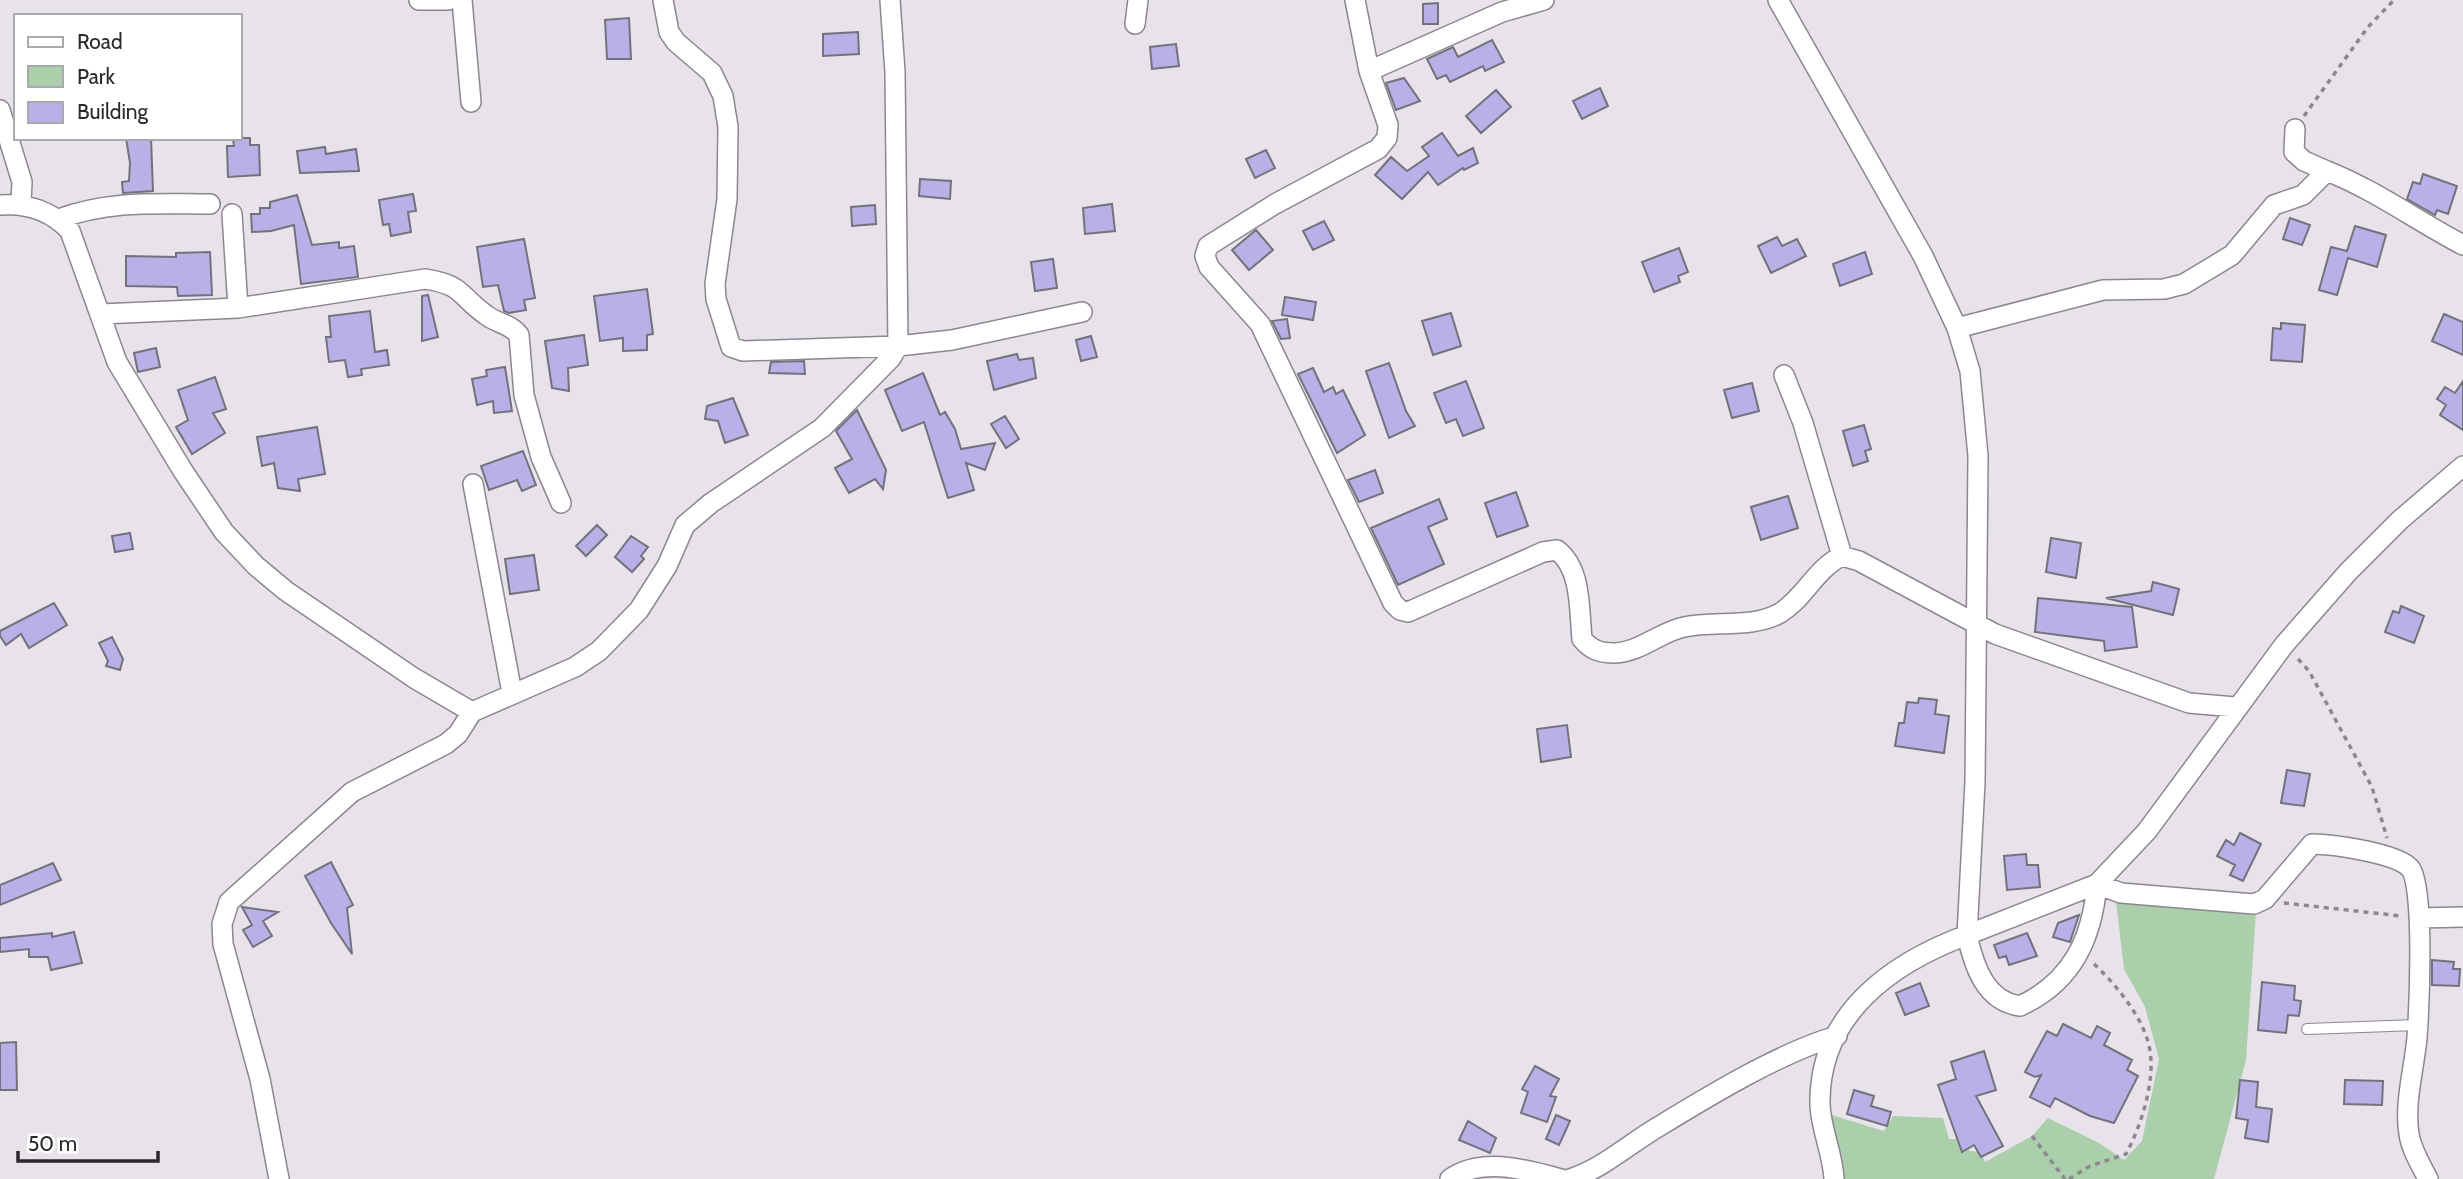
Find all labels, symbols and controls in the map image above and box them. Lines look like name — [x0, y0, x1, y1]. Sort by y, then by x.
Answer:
legend — [14, 14, 242, 140]
text: Road — [77, 29, 123, 54]
text: Park — [77, 64, 115, 89]
text: Building — [77, 99, 149, 124]
scale bar — [18, 1120, 158, 1164]
text: 50 m — [28, 1131, 77, 1156]

